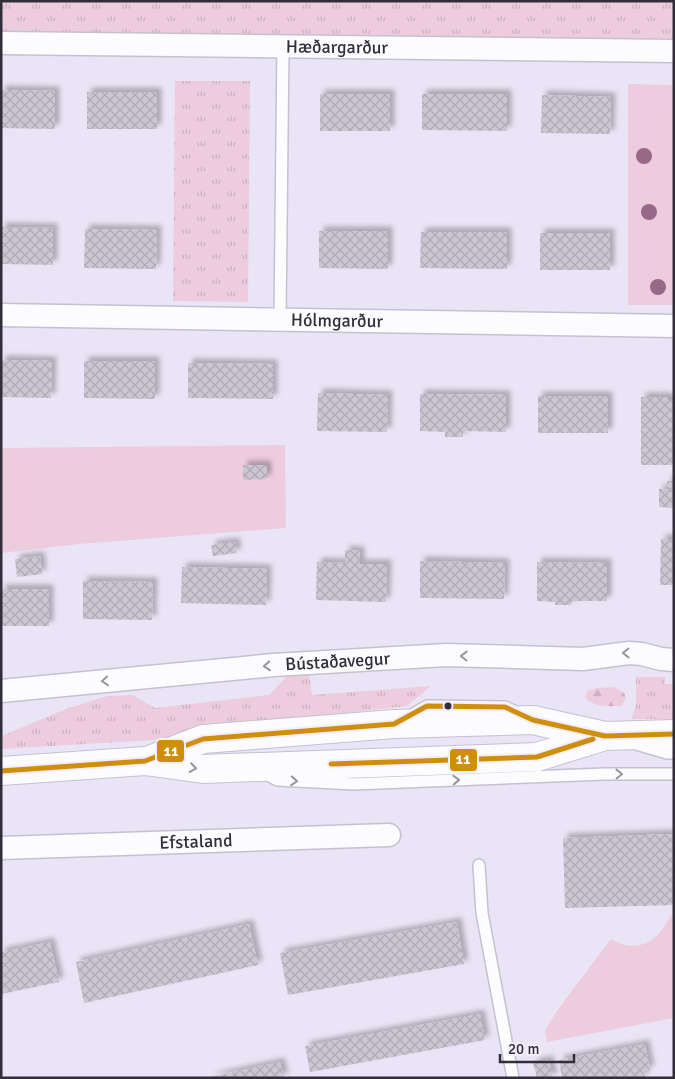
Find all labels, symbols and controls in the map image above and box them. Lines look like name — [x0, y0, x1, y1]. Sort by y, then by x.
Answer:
street label: Hæðargarður — [286, 35, 389, 59]
street label: Hólmgarður — [291, 309, 384, 332]
street label: Bústaðavegur — [285, 647, 391, 675]
one-way arrow — [622, 648, 630, 658]
one-way arrow — [460, 651, 468, 661]
one-way arrow — [262, 660, 270, 671]
one-way arrow — [101, 675, 109, 686]
unlabelled marker — [443, 701, 453, 711]
line badge: 11 — [156, 739, 185, 763]
text: 11 — [163, 743, 179, 760]
line badge: 11 — [449, 748, 478, 772]
text: 11 — [455, 751, 471, 768]
one-way arrow — [190, 762, 198, 773]
one-way arrow — [615, 769, 623, 779]
one-way arrow — [290, 775, 298, 786]
one-way arrow — [453, 775, 461, 786]
street label: Efstaland — [159, 829, 233, 854]
scale bar — [500, 1032, 574, 1064]
text: 20 m — [508, 1040, 539, 1058]

